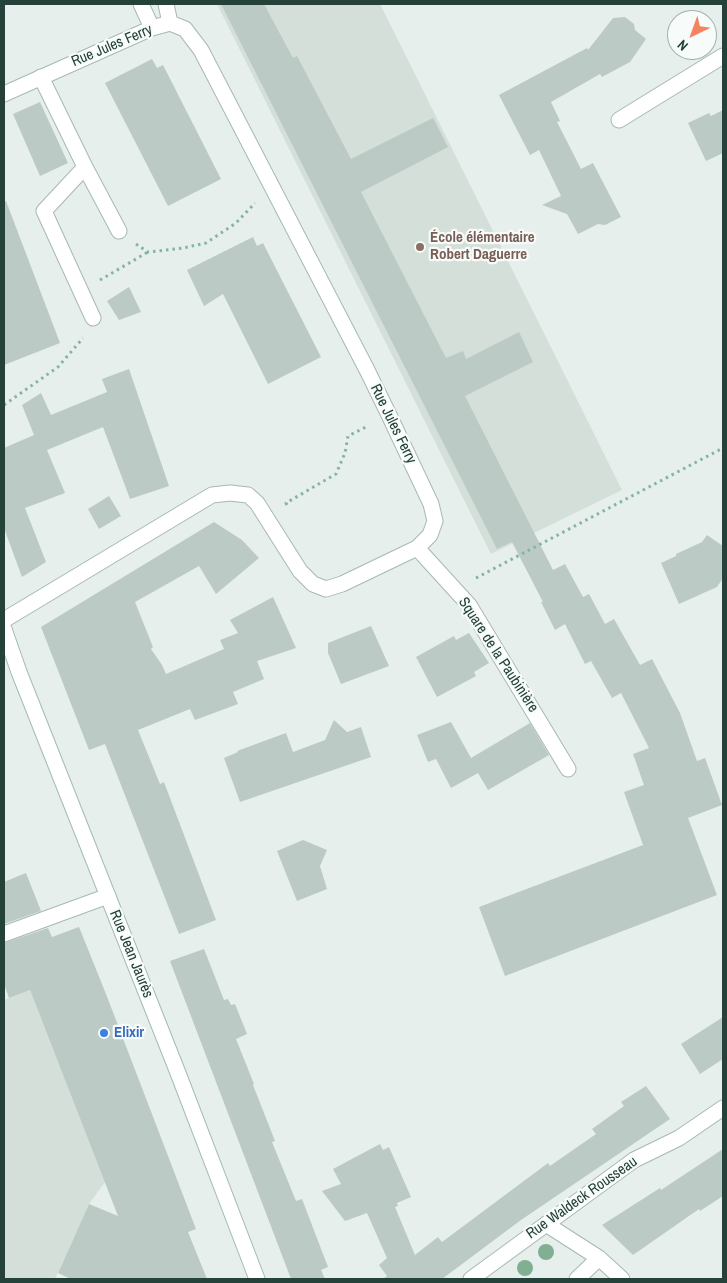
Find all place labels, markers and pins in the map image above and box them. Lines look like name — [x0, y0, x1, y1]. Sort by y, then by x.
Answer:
place label: École élémentaire Robert Daguerre — [430, 229, 535, 264]
marker: École élémentaire Robert Daguerre — [414, 241, 426, 253]
place label: Elixir — [114, 1024, 144, 1042]
marker: Elixir — [98, 1027, 110, 1039]

